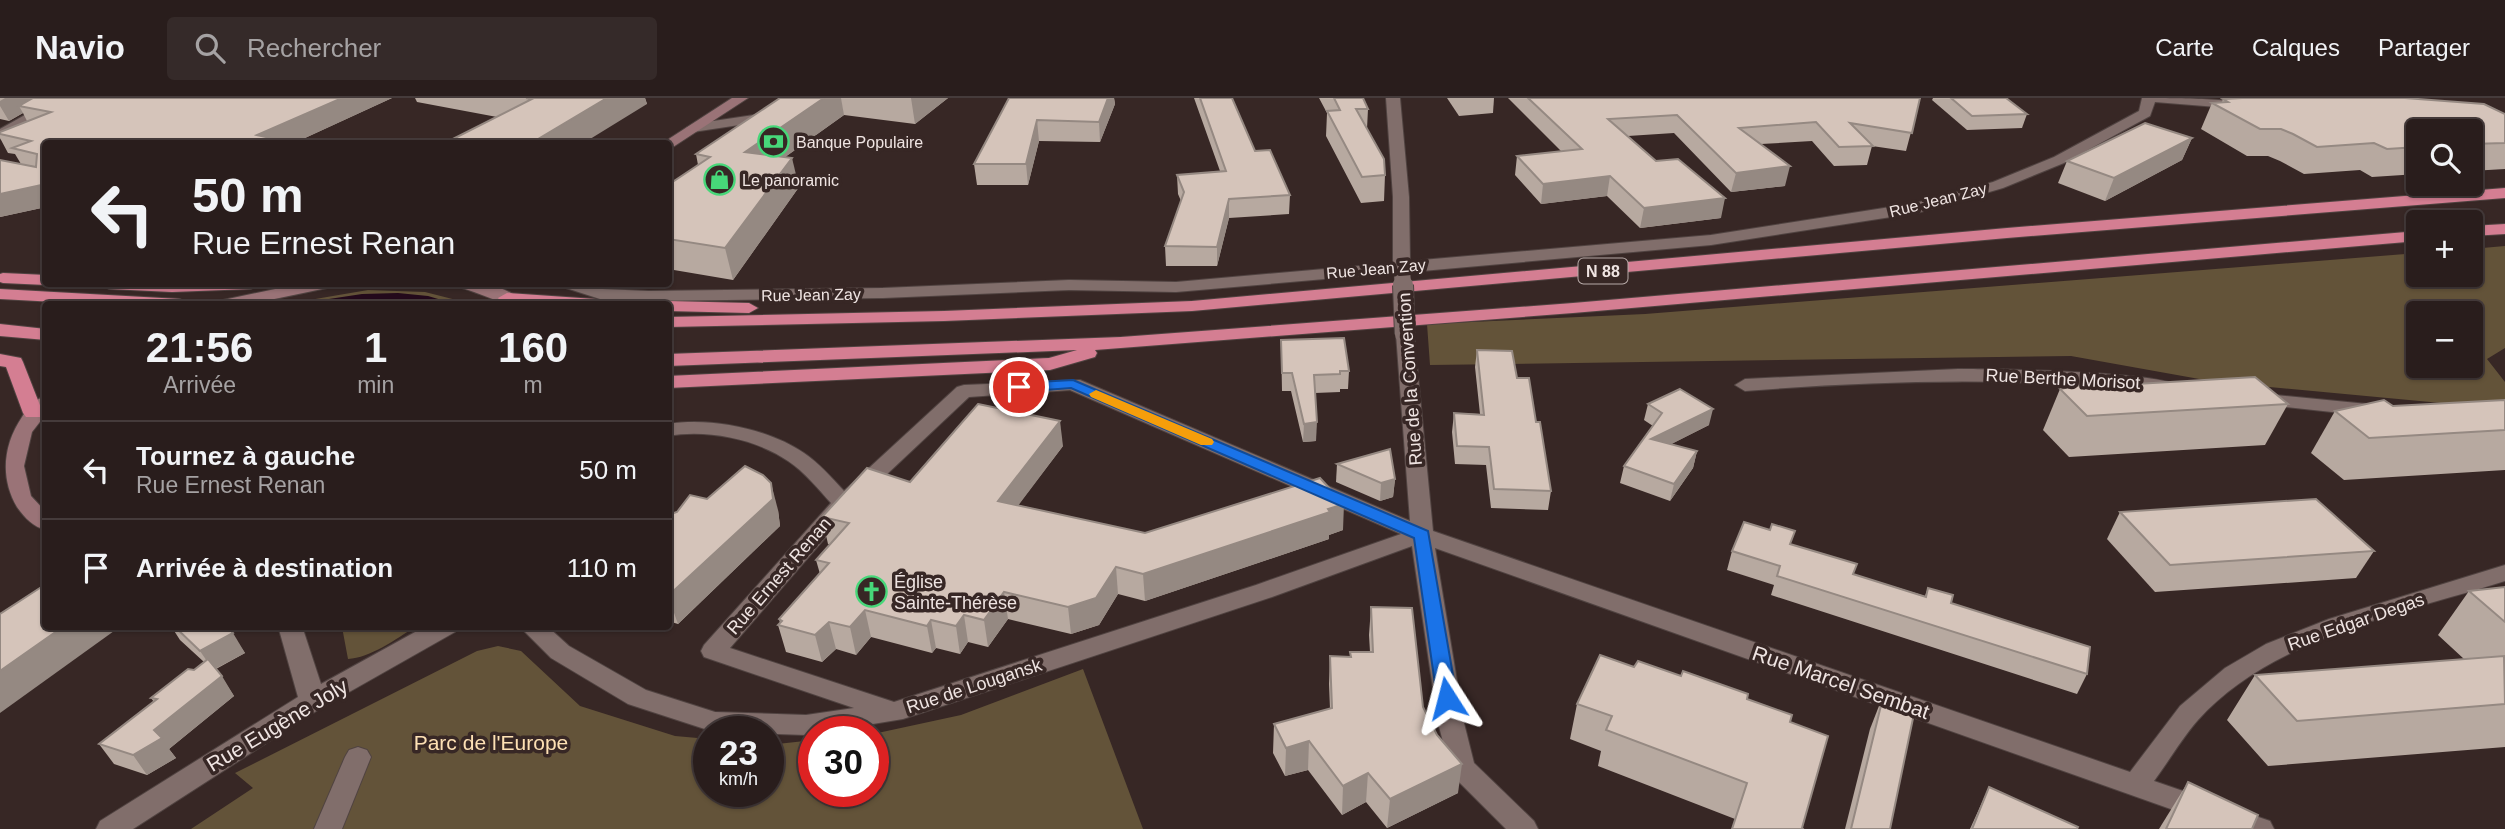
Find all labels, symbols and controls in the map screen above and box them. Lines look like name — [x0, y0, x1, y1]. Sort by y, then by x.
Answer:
search box — [167, 17, 657, 80]
text: Navio — [35, 29, 125, 66]
icon: search — [191, 29, 229, 67]
text: Rechercher — [247, 33, 381, 63]
text: Carte — [2155, 34, 2214, 61]
text: Calques — [2252, 34, 2340, 61]
text: Partager — [2378, 34, 2470, 61]
map controls — [2406, 119, 2483, 378]
button: search — [2406, 119, 2483, 196]
bank icon: Banque Populaire — [756, 125, 790, 159]
place label: Banque Populaire — [796, 134, 923, 151]
shop icon: Le panoramic — [702, 163, 736, 197]
icon: left — [77, 168, 168, 259]
text: 50 m — [192, 168, 304, 222]
place label: Le panoramic — [742, 172, 839, 189]
street label: Rue Jean Zay — [1888, 180, 1988, 220]
button: + — [2406, 210, 2483, 287]
text: Rue Ernest Renan — [192, 225, 455, 261]
street label: Rue Jean Zay — [1326, 256, 1426, 282]
road number: N 88 — [1578, 258, 1628, 284]
street label: Rue Jean Zay — [761, 286, 861, 304]
street label: Rue de la Convention — [1394, 292, 1426, 466]
button: − — [2406, 301, 2483, 378]
text: 21:56 — [146, 324, 253, 371]
text: 1 — [364, 324, 387, 371]
text: 160 — [498, 324, 568, 371]
pin — [989, 357, 1049, 417]
street label: Rue Berthe Morisot — [1985, 365, 2141, 393]
icon: arrive — [1000, 368, 1038, 406]
text: Arrivée — [163, 372, 236, 398]
text: min — [357, 372, 394, 398]
text: m — [524, 372, 543, 398]
text: Tournez à gauche — [136, 441, 355, 471]
icon: left — [77, 451, 115, 489]
text: 50 m — [579, 455, 637, 485]
text: Rue Ernest Renan — [136, 472, 325, 498]
street label: Rue Ernest Renan — [723, 514, 835, 638]
icon: arrive — [77, 549, 115, 587]
text: Arrivée à destination — [136, 553, 393, 583]
text: 110 m — [567, 553, 637, 583]
place label: Église Sainte-Thérèse — [894, 572, 1017, 613]
church icon: Église Sainte-Thérèse — [854, 575, 888, 609]
street label: Rue Edgar Degas — [2285, 589, 2427, 655]
street label: Rue Marcel Sembat — [1750, 641, 1933, 723]
street label: Rue de Lougansk — [904, 654, 1045, 717]
position arrow — [1410, 661, 1484, 735]
street label: Rue Eugène Joly — [203, 674, 352, 776]
speed limit sign: 30 — [798, 716, 889, 807]
park label: Parc de l'Europe — [414, 731, 568, 754]
text: 23 — [719, 733, 758, 772]
text: km/h — [719, 769, 758, 789]

